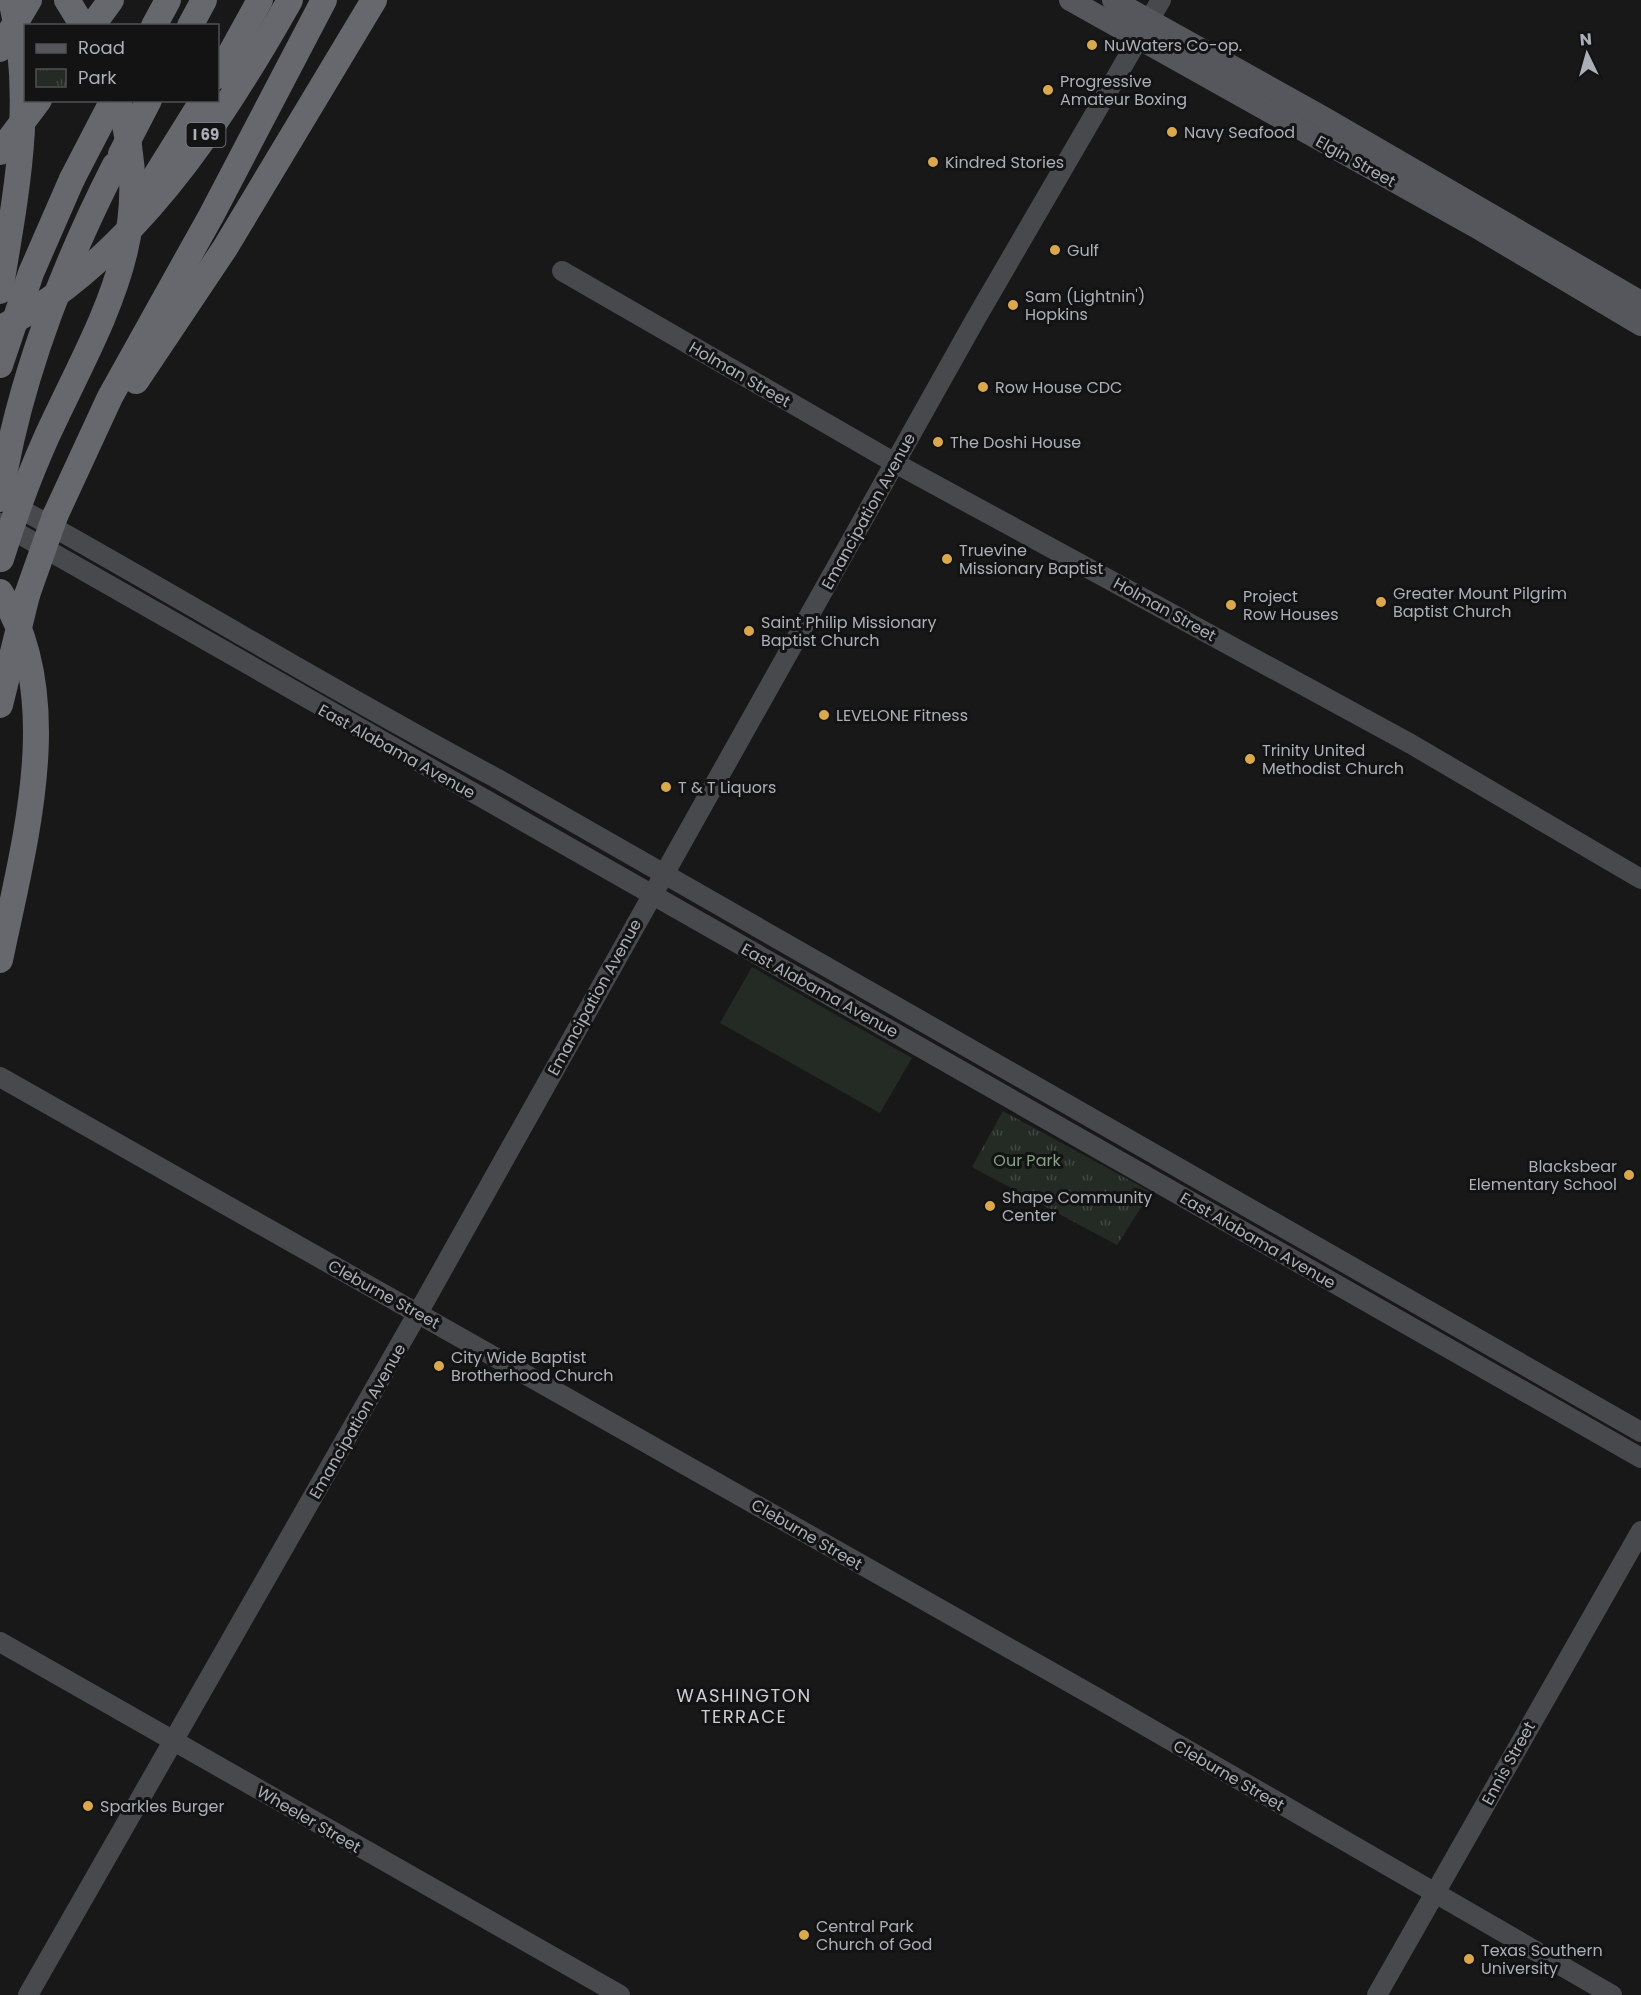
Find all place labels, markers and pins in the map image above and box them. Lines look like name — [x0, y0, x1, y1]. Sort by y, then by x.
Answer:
place label: NuWaters Co-op. — [1104, 34, 1242, 57]
marker: NuWaters Co-op. — [1085, 38, 1099, 52]
place label: Progressive Amateur Boxing — [1060, 70, 1187, 111]
marker: Progressive Amateur Boxing — [1041, 83, 1055, 97]
place label: Navy Seafood — [1184, 121, 1295, 144]
marker: Navy Seafood — [1165, 125, 1179, 139]
place label: Kindred Stories — [945, 151, 1064, 174]
marker: Kindred Stories — [926, 155, 940, 169]
place label: Gulf — [1067, 239, 1099, 262]
marker: Gulf — [1048, 243, 1062, 257]
place label: Sam (Lightnin') Hopkins — [1025, 285, 1145, 326]
marker: Sam (Lightnin') Hopkins — [1006, 298, 1020, 312]
place label: Row House CDC — [995, 376, 1122, 399]
marker: Row House CDC — [976, 380, 990, 394]
place label: The Doshi House — [950, 431, 1081, 454]
marker: The Doshi House — [931, 435, 945, 449]
place label: Truevine Missionary Baptist — [959, 539, 1103, 580]
marker: Truevine Missionary Baptist — [940, 552, 954, 566]
place label: Greater Mount Pilgrim Baptist Church — [1393, 582, 1567, 623]
place label: Project Row Houses — [1243, 585, 1339, 626]
marker: Greater Mount Pilgrim Baptist Church — [1374, 595, 1388, 609]
marker: Project Row Houses — [1224, 598, 1238, 612]
place label: Saint Philip Missionary Baptist Church — [761, 611, 937, 652]
marker: Saint Philip Missionary Baptist Church — [742, 624, 756, 638]
place label: LEVELONE Fitness — [836, 704, 968, 727]
marker: LEVELONE Fitness — [817, 708, 831, 722]
place label: Trinity United Methodist Church — [1262, 739, 1404, 780]
marker: Trinity United Methodist Church — [1243, 752, 1257, 766]
place label: T & T Liquors — [678, 776, 776, 799]
marker: T & T Liquors — [659, 780, 673, 794]
place label: Blacksbear Elementary School — [1469, 1155, 1617, 1196]
marker: Blacksbear Elementary School — [1622, 1168, 1636, 1182]
place label: Shape Community Center — [1002, 1186, 1152, 1227]
marker: Shape Community Center — [983, 1199, 997, 1213]
place label: City Wide Baptist Brotherhood Church — [451, 1346, 614, 1387]
marker: City Wide Baptist Brotherhood Church — [432, 1359, 446, 1373]
place label: Sparkles Burger — [100, 1795, 224, 1818]
marker: Sparkles Burger — [81, 1799, 95, 1813]
place label: Central Park Church of God — [816, 1915, 932, 1956]
marker: Central Park Church of God — [797, 1928, 811, 1942]
place label: Texas Southern University — [1481, 1939, 1603, 1980]
marker: Texas Southern University — [1462, 1952, 1476, 1966]

